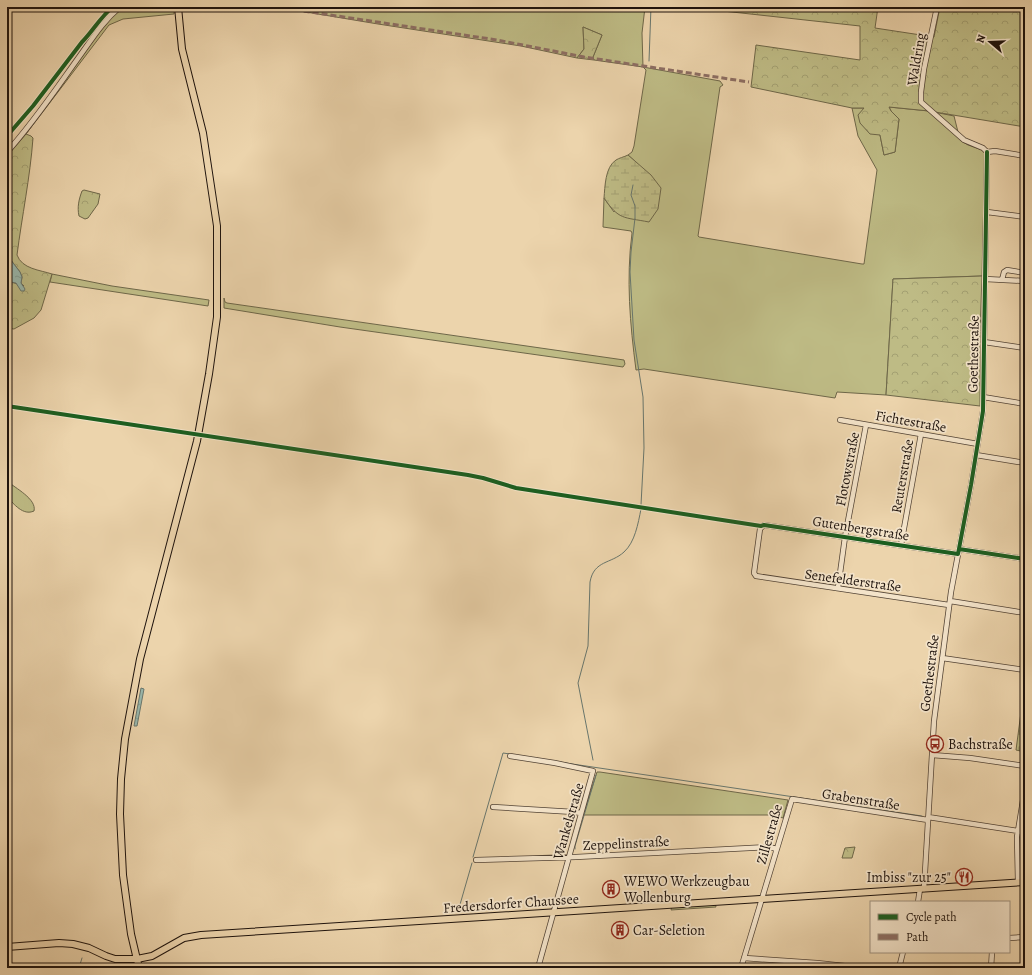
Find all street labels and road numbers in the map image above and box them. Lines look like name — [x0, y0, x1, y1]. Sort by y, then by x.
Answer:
street label: Waldring — [902, 31, 930, 88]
street label: Goethestraße — [963, 315, 984, 393]
street label: Fichtestraße — [874, 406, 948, 437]
street label: Flotowstraße — [831, 430, 864, 508]
street label: Reuterstraße — [887, 438, 918, 515]
street label: Gutenbergstraße — [811, 511, 911, 546]
street label: Senefelderstraße — [804, 564, 902, 597]
street label: Goethestraße — [915, 634, 944, 713]
street label: Wankelstraße — [548, 781, 589, 863]
street label: Grabenstraße — [821, 784, 901, 815]
street label: Zillestraße — [752, 802, 787, 866]
street label: Zeppelinstraße — [582, 832, 670, 855]
street label: Fredersdorfer Chaussee — [443, 889, 580, 918]

